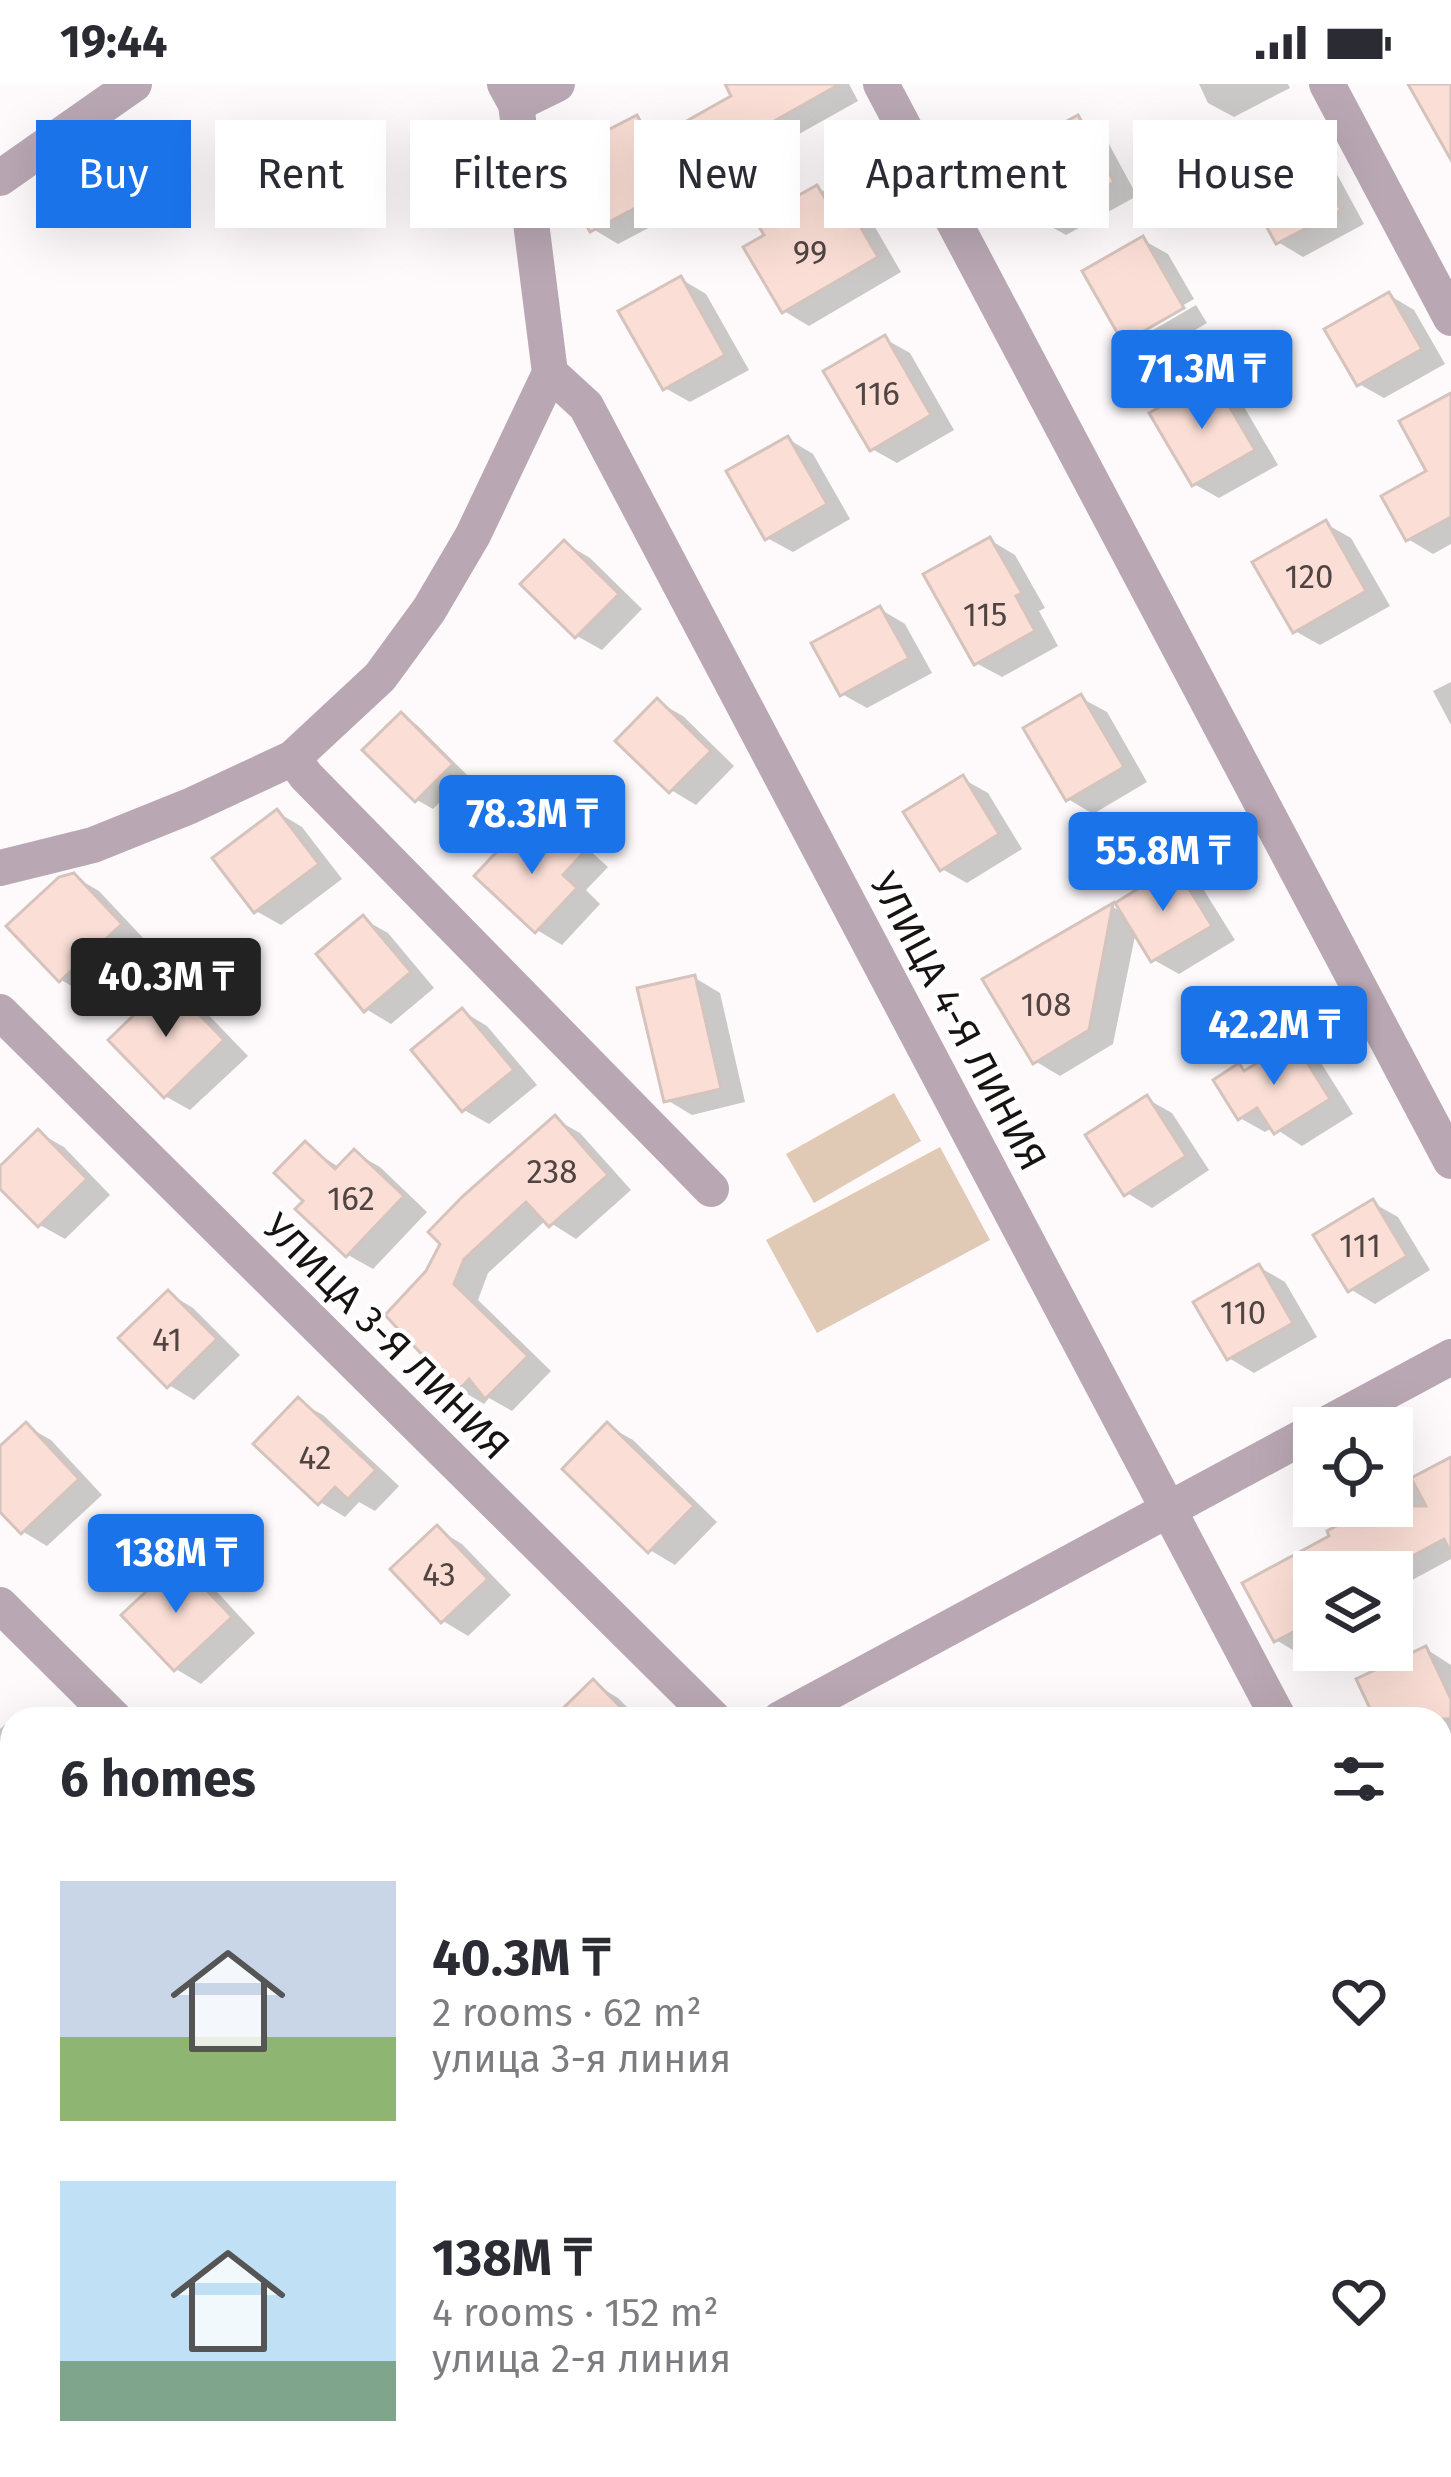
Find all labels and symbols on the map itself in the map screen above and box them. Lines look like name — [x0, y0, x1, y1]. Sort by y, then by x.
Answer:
house number: 99 — [793, 233, 827, 273]
pin: 71.3M ₸ — [1091, 330, 1313, 432]
house number: 116 — [854, 374, 900, 414]
house number: 120 — [1284, 557, 1334, 597]
house number: 115 — [963, 595, 1007, 635]
pin: 78.3M ₸ — [421, 775, 643, 877]
pin: 55.8M ₸ — [1052, 812, 1274, 914]
street label: УЛИЦА 4-Я ЛИНИЯ — [860, 865, 1056, 1178]
pin: 40.3M ₸ — [55, 938, 277, 1040]
house number: 108 — [1021, 985, 1071, 1025]
pin: 42.2M ₸ — [1163, 986, 1385, 1088]
house number: 238 — [527, 1152, 577, 1192]
house number: 162 — [327, 1179, 375, 1219]
street label: УЛИЦА 3-Я ЛИНИЯ — [254, 1204, 519, 1469]
house number: 111 — [1339, 1226, 1381, 1266]
house number: 110 — [1220, 1293, 1266, 1333]
house number: 41 — [152, 1320, 182, 1360]
house number: 42 — [298, 1438, 332, 1478]
pin: 138M ₸ — [78, 1514, 274, 1616]
house number: 43 — [422, 1555, 456, 1595]

